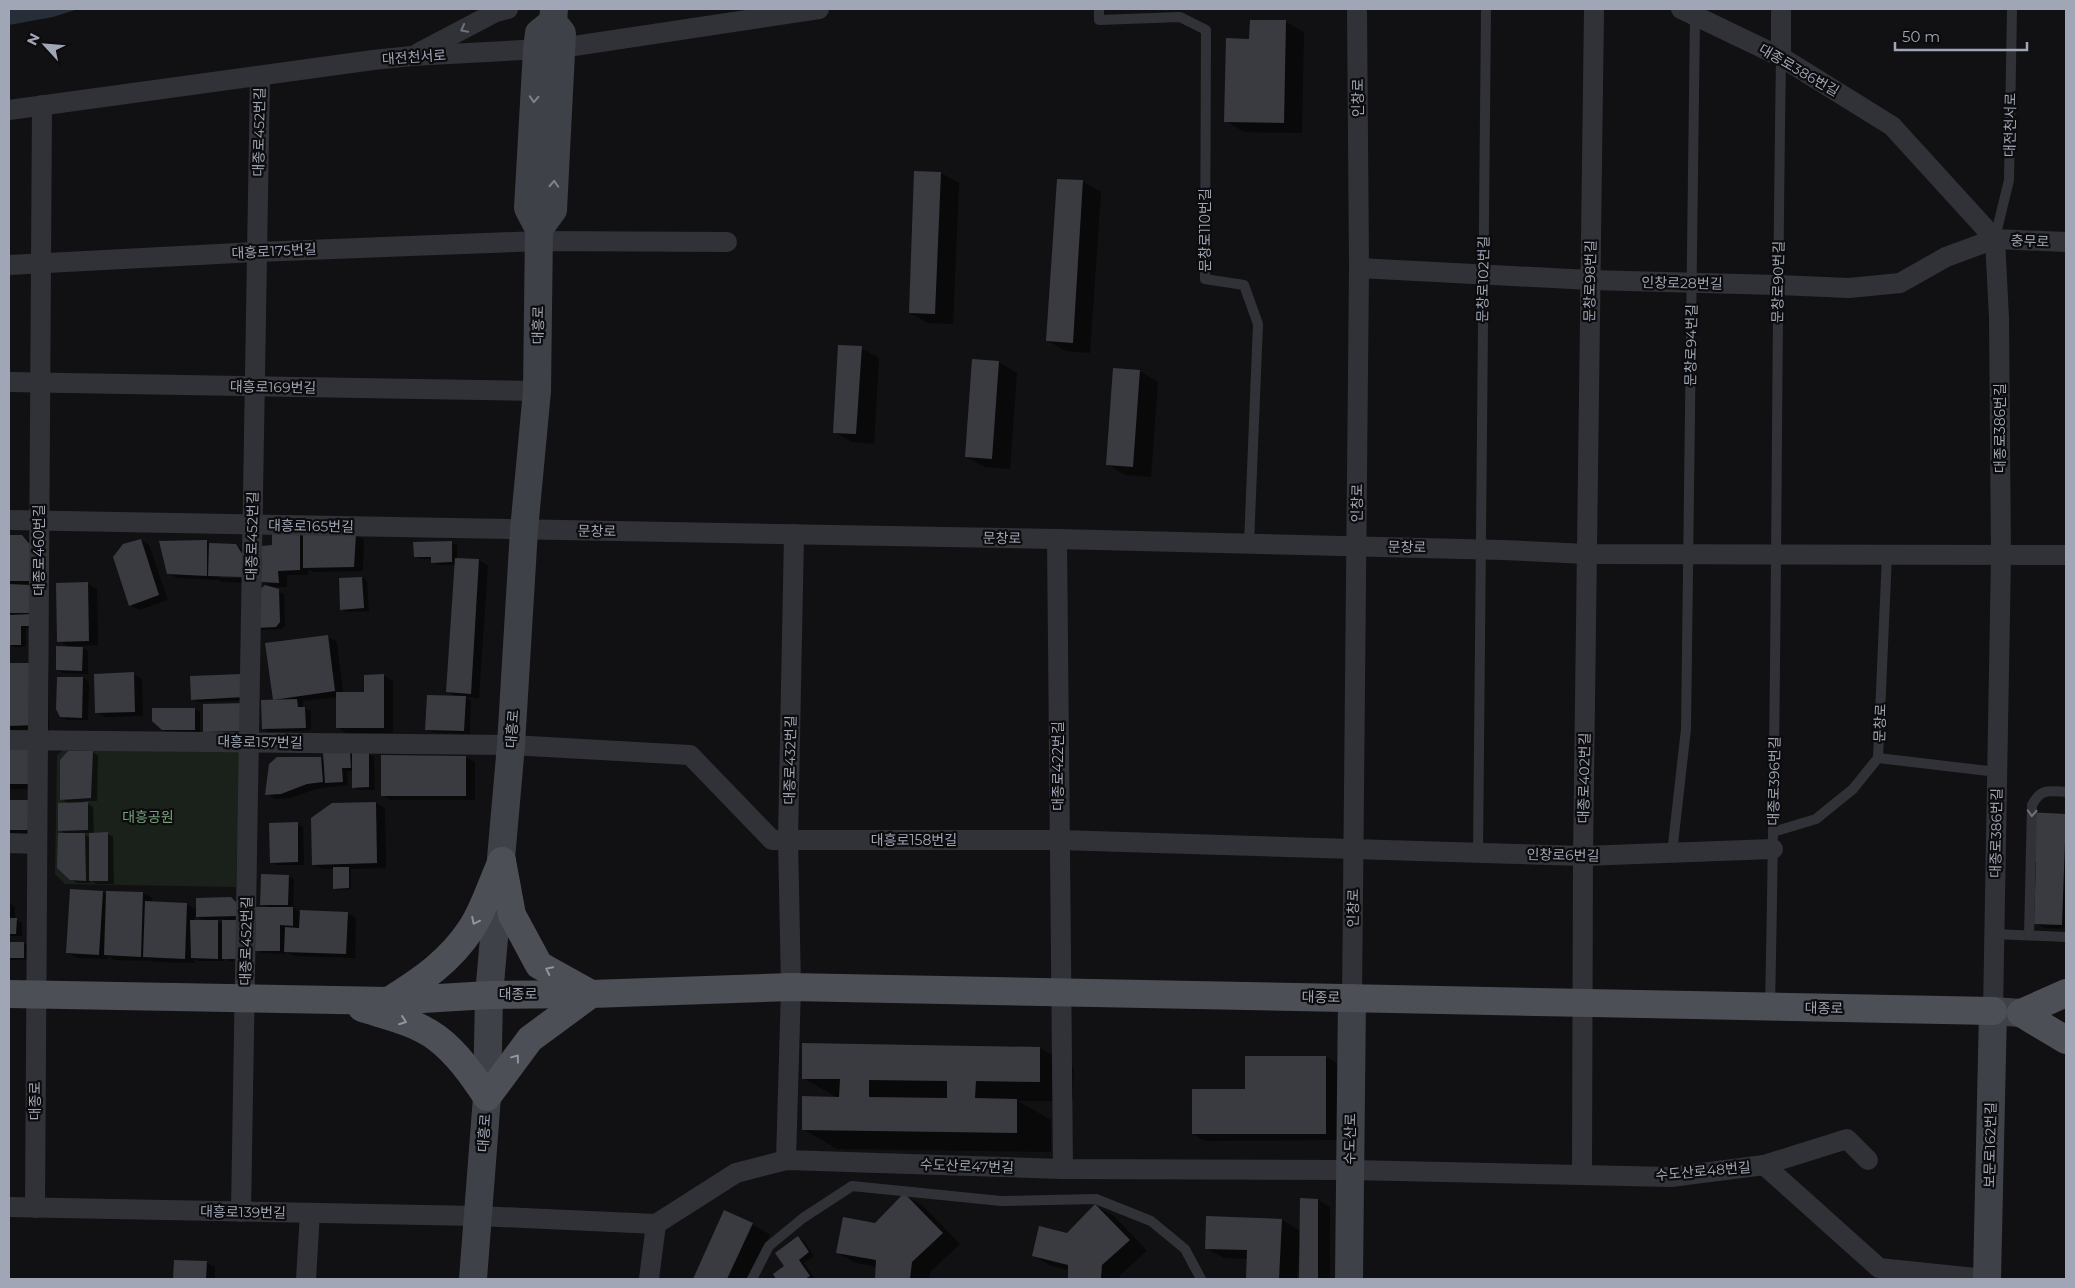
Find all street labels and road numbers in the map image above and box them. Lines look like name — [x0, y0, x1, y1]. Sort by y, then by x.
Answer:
street label: 대종로386번길 — [1756, 40, 1842, 100]
street label: 대전천서로 — [381, 46, 447, 68]
street label: 인창로 — [1349, 79, 1367, 117]
street label: 대종로452번길 — [249, 87, 269, 177]
street label: 대전천서로 — [2000, 93, 2020, 157]
street label: 문창로110번길 — [1196, 188, 1214, 272]
street label: 충무로 — [2010, 231, 2050, 251]
street label: 문창로102번길 — [1473, 236, 1493, 322]
street label: 대흥로175번길 — [231, 240, 317, 262]
street label: 문창로98번길 — [1580, 240, 1600, 322]
street label: 문창로90번길 — [1768, 241, 1788, 323]
street label: 인창로28번길 — [1641, 273, 1723, 293]
street label: 문창로94번길 — [1681, 304, 1701, 386]
street label: 대흥로 — [529, 305, 547, 344]
street label: 대흥로169번길 — [230, 377, 316, 397]
street label: 대종로386번길 — [1991, 383, 2009, 473]
street label: 인창로 — [1348, 483, 1366, 522]
street label: 대종로452번길 — [242, 491, 262, 581]
street label: 대종로460번길 — [30, 504, 48, 596]
street label: 대흥로165번길 — [268, 516, 354, 536]
street label: 문창로 — [578, 522, 617, 540]
street label: 문창로 — [983, 529, 1022, 547]
street label: 문창로 — [1388, 538, 1427, 556]
street label: 문창로 — [1870, 703, 1890, 743]
street label: 대흥로 — [502, 709, 522, 749]
street label: 대종로432번길 — [780, 715, 800, 805]
street label: 대종로422번길 — [1049, 721, 1067, 811]
street label: 대흥로157번길 — [217, 732, 303, 752]
street label: 대종로402번길 — [1574, 732, 1594, 824]
street label: 대종로396번길 — [1764, 736, 1784, 826]
street label: 대종로386번길 — [1986, 788, 2006, 878]
street label: 대흥로158번길 — [871, 831, 957, 849]
street label: 인창로6번길 — [1526, 845, 1600, 865]
street label: 인창로 — [1344, 888, 1362, 927]
street label: 대종로452번길 — [236, 896, 256, 986]
street label: 대종로 — [499, 985, 537, 1003]
street label: 대종로 — [1302, 988, 1341, 1006]
street label: 대종로 — [1805, 999, 1844, 1017]
street label: 대종로 — [26, 1082, 44, 1120]
street label: 보문로162번길 — [1980, 1102, 2000, 1188]
street label: 대흥로 — [474, 1113, 494, 1153]
street label: 수도산로 — [1341, 1113, 1359, 1165]
street label: 수도산로47번길 — [920, 1155, 1014, 1177]
street label: 수도산로48번길 — [1655, 1158, 1751, 1184]
street label: 대흥로139번길 — [200, 1202, 286, 1222]

